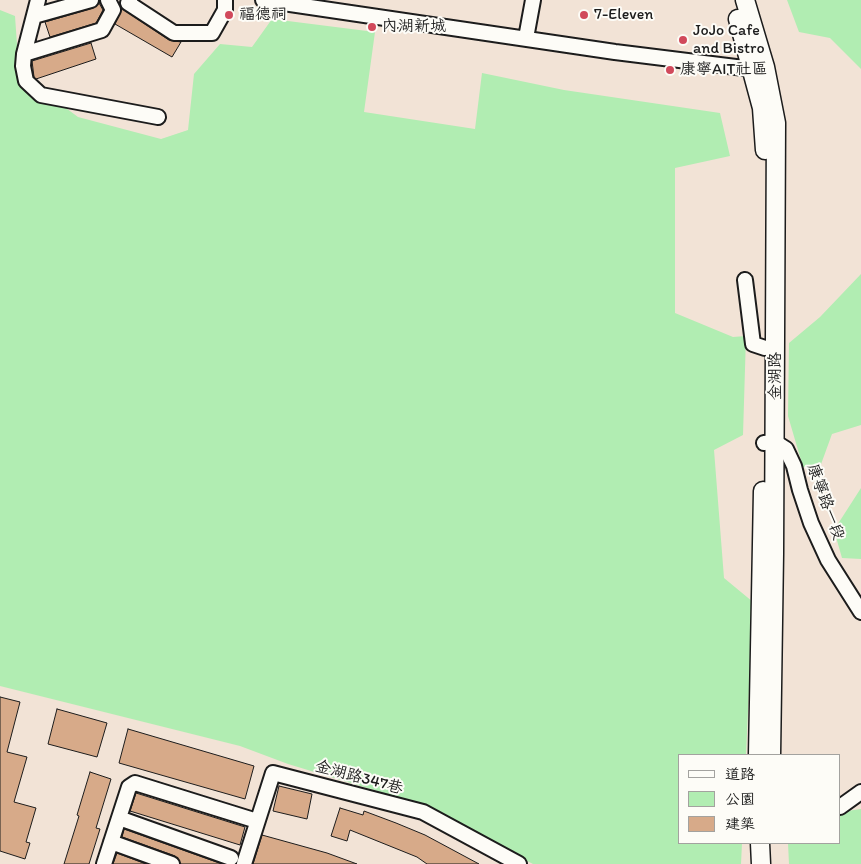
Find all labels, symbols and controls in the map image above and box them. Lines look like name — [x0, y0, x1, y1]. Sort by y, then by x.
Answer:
place label: 福德祠 — [239, 5, 287, 25]
place label: 7-Eleven — [594, 5, 653, 25]
marker: 福德祠 — [223, 9, 235, 21]
marker: 7-Eleven — [578, 9, 590, 21]
place label: 內湖新城 — [382, 17, 446, 37]
marker: 內湖新城 — [366, 21, 378, 33]
place label: JoJo Cafe and Bistro — [693, 21, 765, 59]
marker: JoJo Cafe and Bistro — [677, 34, 689, 46]
place label: 康寧AIT社區 — [680, 60, 767, 80]
marker: 康寧AIT社區 — [664, 64, 676, 76]
street label: 金湖路 — [766, 352, 786, 400]
street label: 康寧路一段 — [802, 461, 848, 543]
legend — [678, 754, 841, 844]
street label: 金湖路347巷 — [313, 757, 405, 799]
text: 道路 — [725, 765, 755, 783]
text: 公園 — [725, 790, 755, 808]
text: 建築 — [725, 815, 755, 833]

